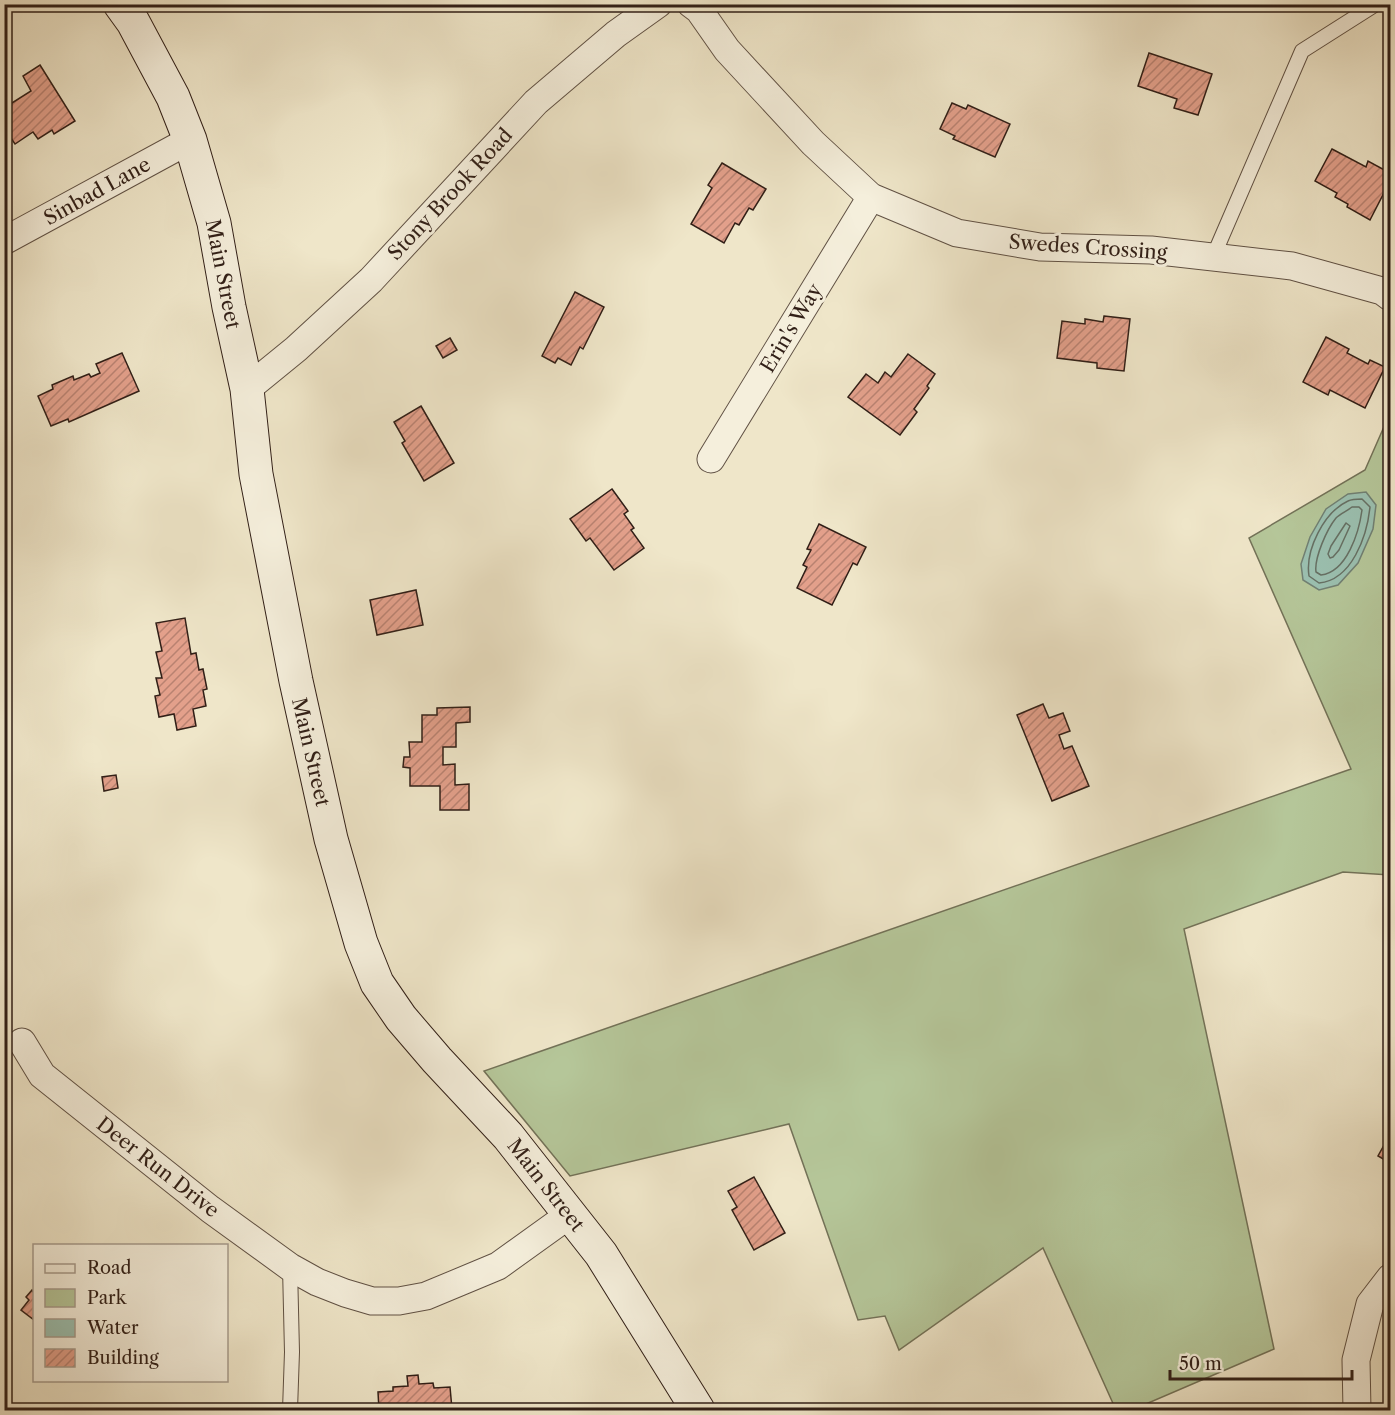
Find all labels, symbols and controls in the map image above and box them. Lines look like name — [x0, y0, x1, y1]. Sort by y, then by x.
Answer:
street label: Stony Brook Road — [383, 123, 517, 265]
street label: Sinbad Lane — [40, 152, 154, 230]
street label: Main Street — [201, 217, 245, 331]
street label: Swedes Crossing — [1008, 229, 1169, 265]
street label: Erin's Way — [755, 279, 827, 377]
street label: Main Street — [287, 695, 335, 809]
street label: Deer Run Drive — [92, 1112, 224, 1222]
street label: Main Street — [502, 1134, 590, 1236]
legend — [33, 1244, 228, 1382]
text: Road — [87, 1257, 132, 1279]
text: Park — [87, 1287, 128, 1309]
text: Water — [86, 1317, 139, 1339]
scale bar — [1170, 1343, 1352, 1381]
text: Building — [87, 1347, 159, 1369]
text: 50 m — [1179, 1353, 1222, 1375]

